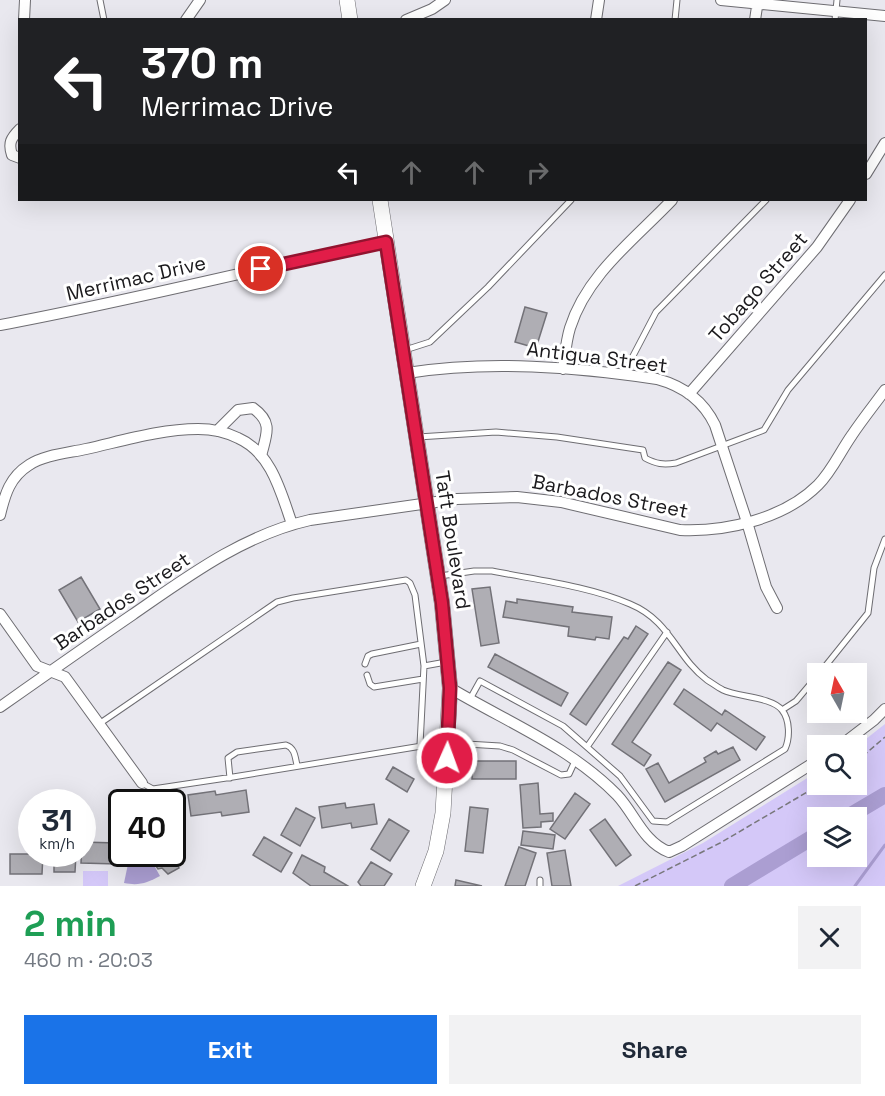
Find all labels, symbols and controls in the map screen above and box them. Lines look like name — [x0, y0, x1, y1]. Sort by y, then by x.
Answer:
text: 370 m — [141, 37, 263, 90]
icon: left — [42, 42, 120, 120]
text: Merrimac Drive — [141, 89, 333, 124]
icon: left — [332, 156, 365, 189]
icon: ahead — [395, 156, 428, 189]
icon: ahead — [458, 156, 491, 189]
icon: right — [521, 156, 554, 189]
street label: Tobago Street — [703, 227, 813, 347]
pin — [235, 243, 286, 294]
street label: Merrimac Drive — [64, 249, 208, 307]
icon: arrive — [244, 252, 277, 285]
street label: Antigua Street — [525, 335, 669, 379]
street label: Barbados Street — [530, 468, 690, 524]
street label: Taft Boulevard — [429, 469, 477, 611]
street label: Barbados Street — [49, 546, 195, 656]
north arrow — [807, 663, 867, 723]
map controls — [807, 663, 867, 867]
position arrow — [415, 726, 479, 790]
button: search — [807, 735, 867, 795]
speed limit sign: 40 — [108, 789, 186, 867]
text: 31 — [41, 801, 73, 840]
button: layers — [807, 807, 867, 867]
text: km/h — [39, 834, 75, 853]
text: 2 min — [24, 901, 117, 947]
button: close — [798, 906, 861, 969]
text: 460 m · 20:03 — [24, 947, 153, 973]
button: Exit — [24, 1015, 437, 1084]
button: Share — [449, 1015, 861, 1084]

